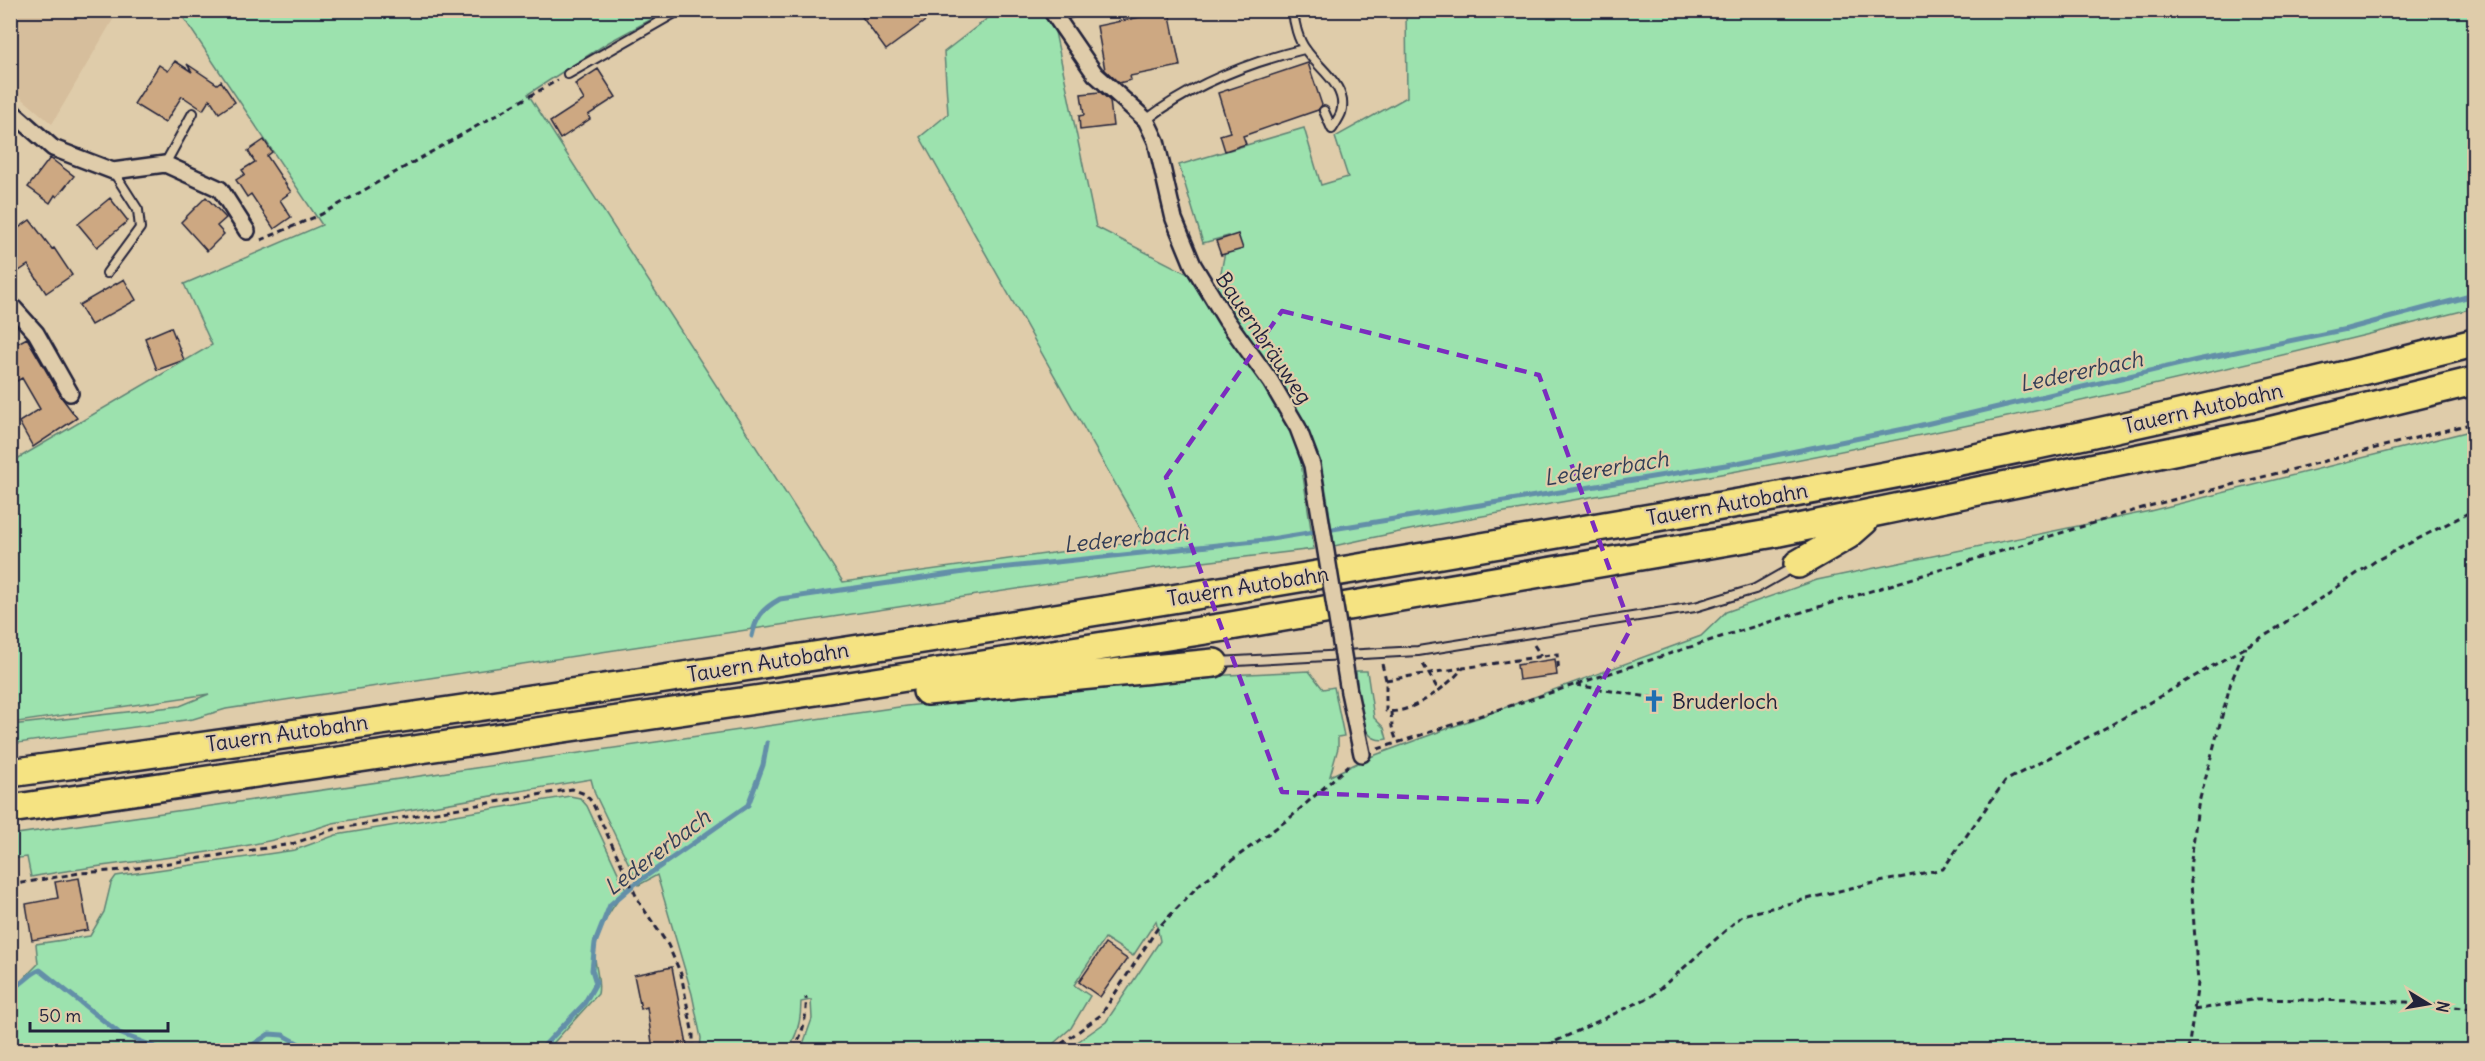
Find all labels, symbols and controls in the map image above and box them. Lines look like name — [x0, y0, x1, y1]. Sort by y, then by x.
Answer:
street label: Bauernbräuweg — [1210, 267, 1318, 409]
water label: Ledererbach — [2017, 344, 2147, 398]
street label: Tauern Autobahn — [2120, 376, 2286, 440]
water label: Ledererbach — [1542, 444, 1671, 492]
street label: Tauern Autobahn — [1644, 477, 1810, 531]
water label: Ledererbach — [1062, 517, 1191, 558]
street label: Tauern Autobahn — [1165, 560, 1331, 612]
street label: Tauern Autobahn — [685, 636, 851, 688]
church icon: Bruderloch — [1641, 688, 1667, 714]
place label: Bruderloch — [1672, 688, 1778, 715]
street label: Tauern Autobahn — [204, 708, 370, 758]
water label: Ledererbach — [598, 802, 717, 901]
north arrow — [2398, 974, 2458, 1034]
scale bar — [30, 995, 168, 1033]
text: N — [2432, 1000, 2454, 1014]
text: 50 m — [39, 1004, 81, 1027]

